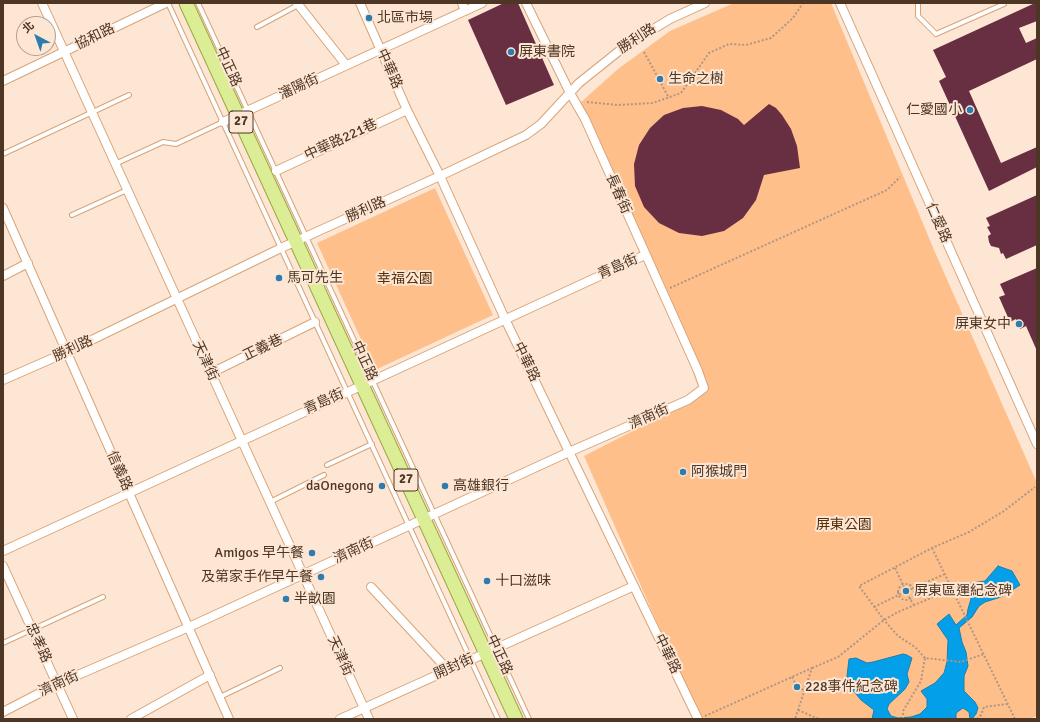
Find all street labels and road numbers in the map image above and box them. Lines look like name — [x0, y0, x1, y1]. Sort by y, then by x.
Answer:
street label: 協和路 — [72, 20, 118, 54]
street label: 勝利路 — [615, 21, 659, 57]
street label: 中正路 — [212, 44, 244, 90]
street label: 中華路 — [373, 46, 405, 92]
street label: 瀋陽街 — [276, 71, 322, 103]
road number: 27 — [229, 111, 253, 133]
street label: 中華路221巷 — [302, 116, 380, 164]
street label: 長春街 — [602, 171, 634, 217]
street label: 勝利路 — [343, 194, 389, 226]
street label: 仁愛路 — [922, 200, 954, 246]
street label: 青島街 — [595, 251, 641, 283]
street label: 正義巷 — [240, 331, 286, 365]
street label: 勝利路 — [50, 333, 96, 365]
street label: 天津街 — [189, 338, 221, 384]
street label: 中正路 — [348, 338, 380, 384]
street label: 中華路 — [509, 339, 543, 385]
street label: 青島街 — [301, 386, 347, 418]
street label: 濟南街 — [626, 401, 672, 433]
street label: 信義路 — [103, 448, 135, 494]
road number: 27 — [394, 469, 418, 491]
street label: 濟南街 — [331, 535, 377, 567]
street label: 忠孝路 — [22, 620, 54, 666]
street label: 中華路 — [650, 631, 684, 677]
street label: 中正路 — [483, 632, 515, 678]
street label: 天津街 — [324, 633, 356, 679]
street label: 開封街 — [431, 651, 477, 683]
street label: 濟南街 — [36, 668, 82, 700]

